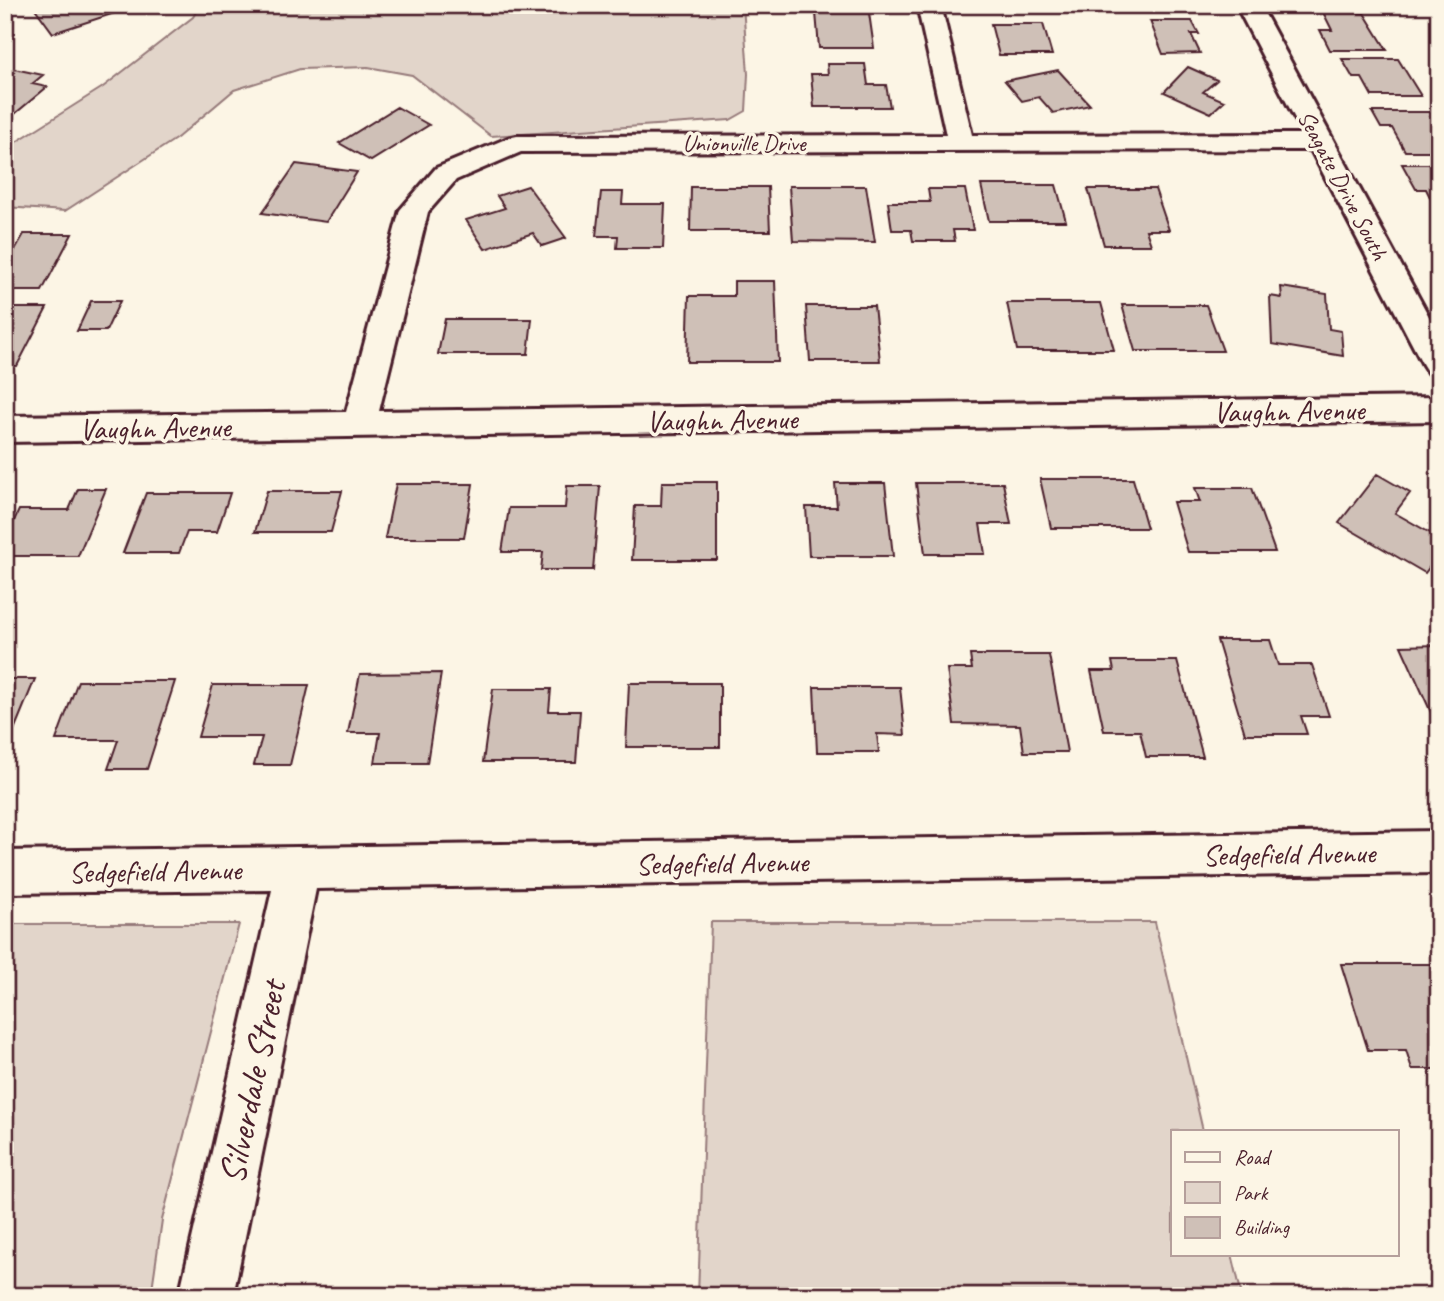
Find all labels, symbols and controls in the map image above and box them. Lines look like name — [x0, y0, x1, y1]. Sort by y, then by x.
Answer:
street label: Seagate Drive South — [1291, 105, 1395, 266]
street label: Unionville Drive — [682, 128, 808, 158]
street label: Vaughn Avenue — [1213, 391, 1367, 431]
street label: Vaughn Avenue — [646, 400, 800, 440]
street label: Vaughn Avenue — [79, 408, 233, 448]
street label: Sedgefield Avenue — [1202, 833, 1378, 875]
street label: Sedgefield Avenue — [635, 842, 811, 884]
street label: Sedgefield Avenue — [68, 850, 244, 892]
street label: Silverdale Street — [208, 973, 297, 1188]
legend — [1171, 1130, 1398, 1256]
text: Road — [1234, 1144, 1273, 1170]
text: Park — [1234, 1180, 1269, 1206]
text: Building — [1234, 1214, 1291, 1240]

